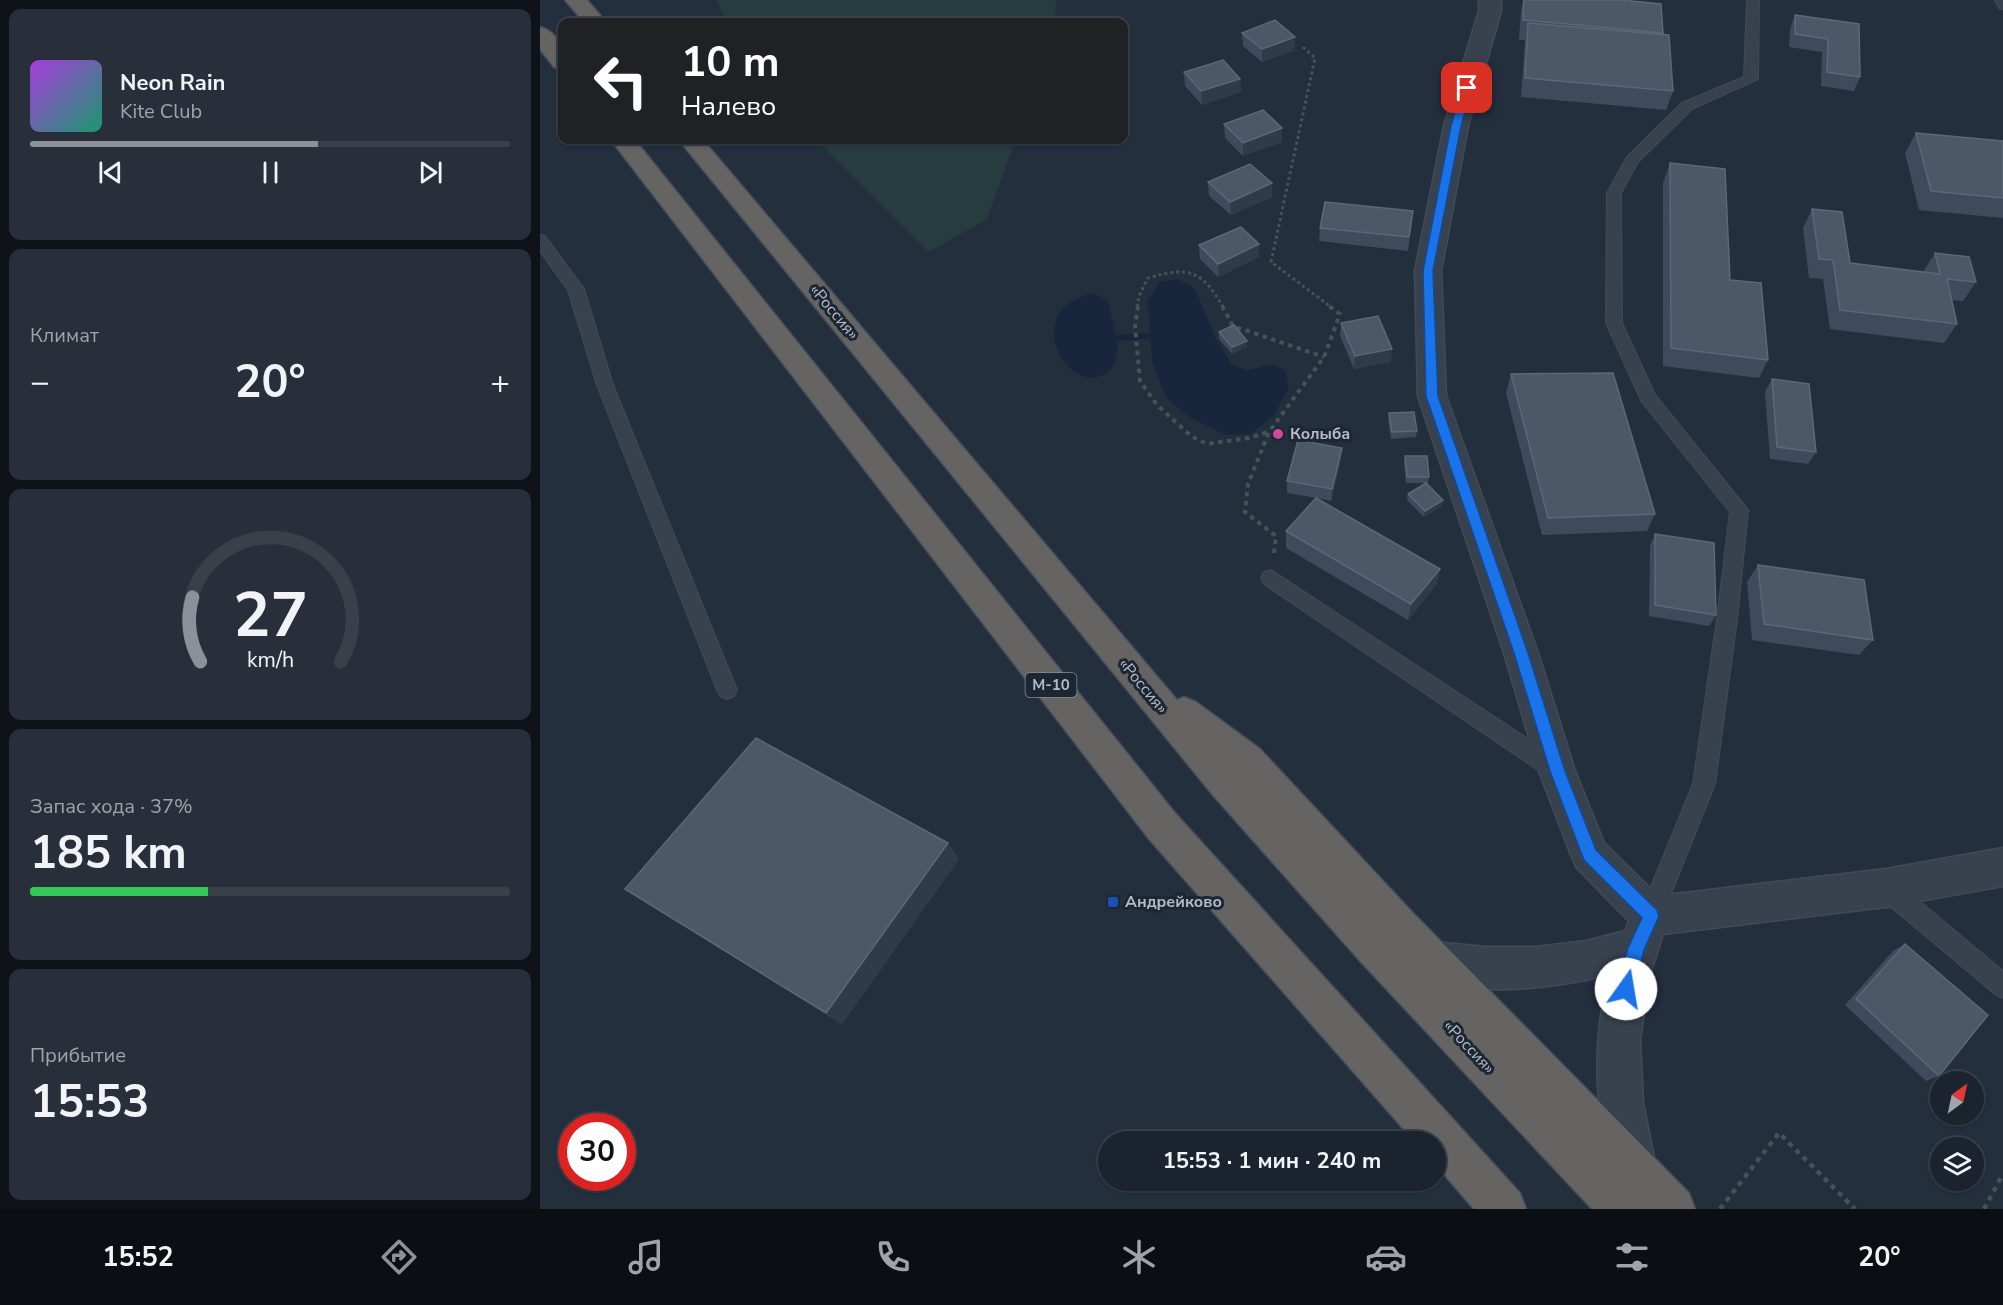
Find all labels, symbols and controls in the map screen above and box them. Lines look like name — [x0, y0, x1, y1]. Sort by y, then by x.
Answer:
text: 10 m — [681, 34, 780, 91]
icon: left — [582, 42, 660, 120]
pin — [1441, 62, 1492, 113]
text: Neon Rain — [120, 68, 225, 98]
icon: arrive — [1450, 71, 1483, 104]
text: Налево — [681, 88, 776, 125]
text: Kite Club — [120, 98, 202, 125]
icon: previous — [94, 156, 127, 189]
icon: pause — [254, 156, 287, 189]
icon: next — [414, 156, 447, 189]
street label: «Россия» — [804, 280, 864, 344]
text: Климат — [30, 322, 99, 349]
text: 20° — [234, 352, 306, 413]
text: − — [30, 360, 50, 405]
text: + — [490, 360, 510, 405]
place label: Колыба — [1290, 423, 1350, 445]
marker: Колыба — [1271, 427, 1285, 441]
text: 27 — [233, 573, 307, 658]
text: km/h — [246, 645, 294, 675]
street label: «Россия» — [1113, 654, 1173, 718]
road number: М-10 — [1026, 673, 1076, 697]
text: Запас хода · 37% — [30, 793, 193, 820]
text: 185 km — [30, 823, 187, 884]
place label: Андрейково — [1125, 891, 1222, 913]
marker: Андрейково — [1106, 895, 1120, 909]
position arrow — [1594, 957, 1658, 1021]
street label: «Россия» — [1438, 1015, 1500, 1079]
text: Прибытие — [30, 1042, 126, 1069]
north arrow — [1930, 1071, 1984, 1125]
map controls — [1930, 1071, 1984, 1191]
text: 15:53 — [30, 1072, 149, 1133]
speed limit sign: 30 — [558, 1113, 636, 1191]
button: layers — [1930, 1137, 1984, 1191]
text: 15:53 · 1 мин · 240 m — [1163, 1146, 1381, 1176]
icon: directions — [378, 1236, 420, 1278]
icon: music — [625, 1236, 667, 1278]
icon: phone — [872, 1236, 914, 1278]
icon: climate — [1118, 1236, 1160, 1278]
icon: car — [1365, 1236, 1407, 1278]
icon: filters — [1611, 1236, 1653, 1278]
text: 15:52 — [102, 1239, 174, 1276]
text: 20° — [1858, 1239, 1901, 1276]

